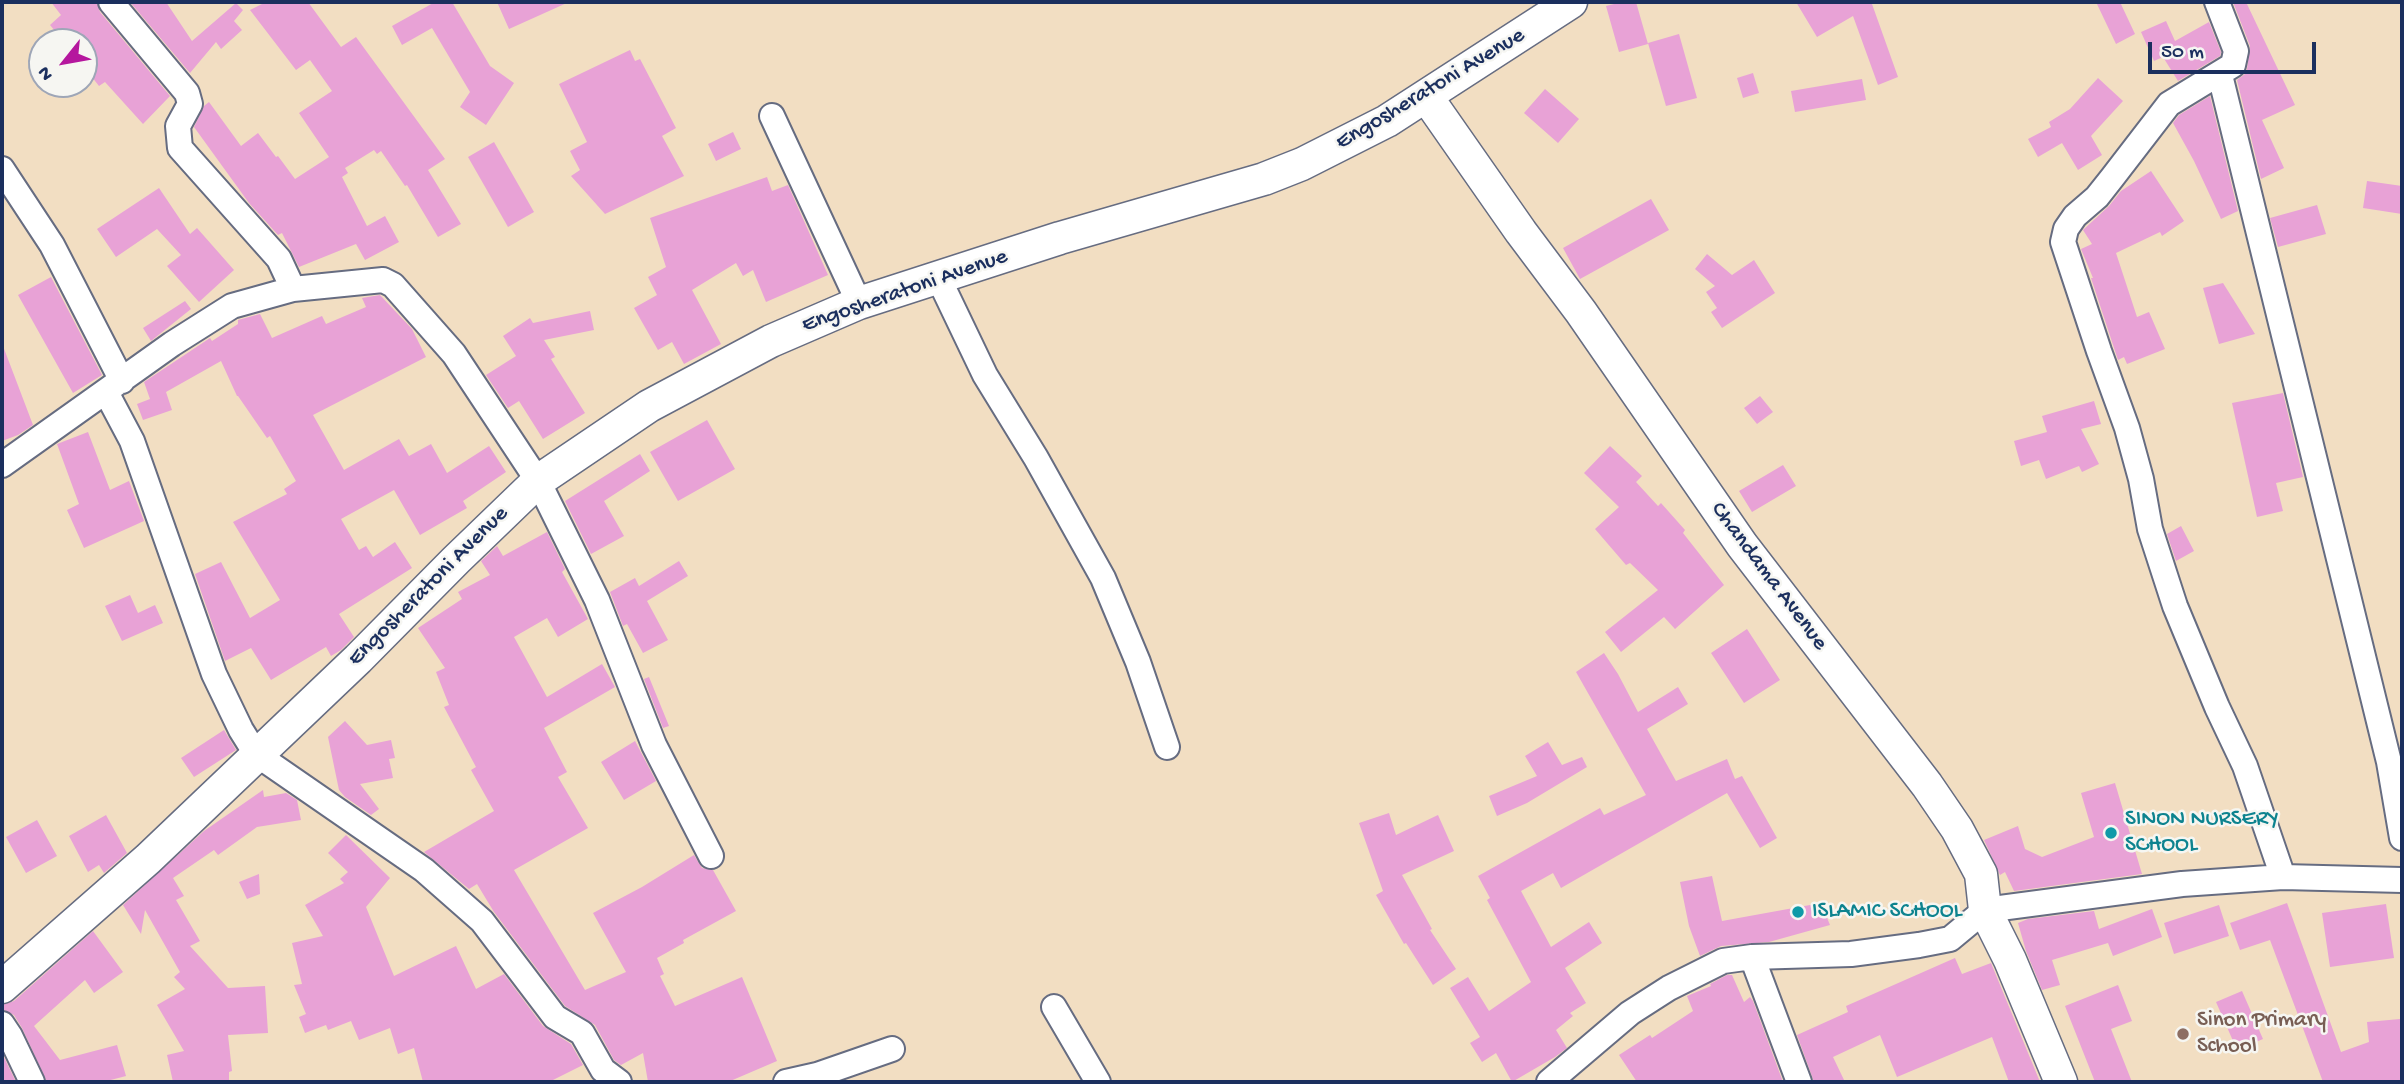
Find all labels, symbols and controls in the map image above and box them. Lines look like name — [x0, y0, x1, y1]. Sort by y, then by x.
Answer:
street label: Engosheratoni Avenue — [1331, 23, 1531, 157]
north arrow — [28, 28, 98, 98]
scale bar — [2152, 28, 2320, 72]
text: 50 m — [2161, 41, 2204, 66]
text: N — [33, 62, 59, 84]
street label: Engosheratoni Avenue — [799, 244, 1011, 340]
street label: Chandama Avenue — [1703, 497, 1833, 657]
street label: Engosheratoni Avenue — [343, 501, 515, 673]
place label: SINON NURSERY SCHOOL — [2125, 806, 2279, 860]
marker: SINON NURSERY SCHOOL — [2103, 825, 2119, 841]
place label: ISLAMIC SCHOOL — [1812, 898, 1962, 926]
marker: ISLAMIC SCHOOL — [1790, 904, 1806, 920]
place label: Sinon Primary School — [2197, 1007, 2326, 1061]
marker: Sinon Primary School — [2175, 1026, 2191, 1042]

